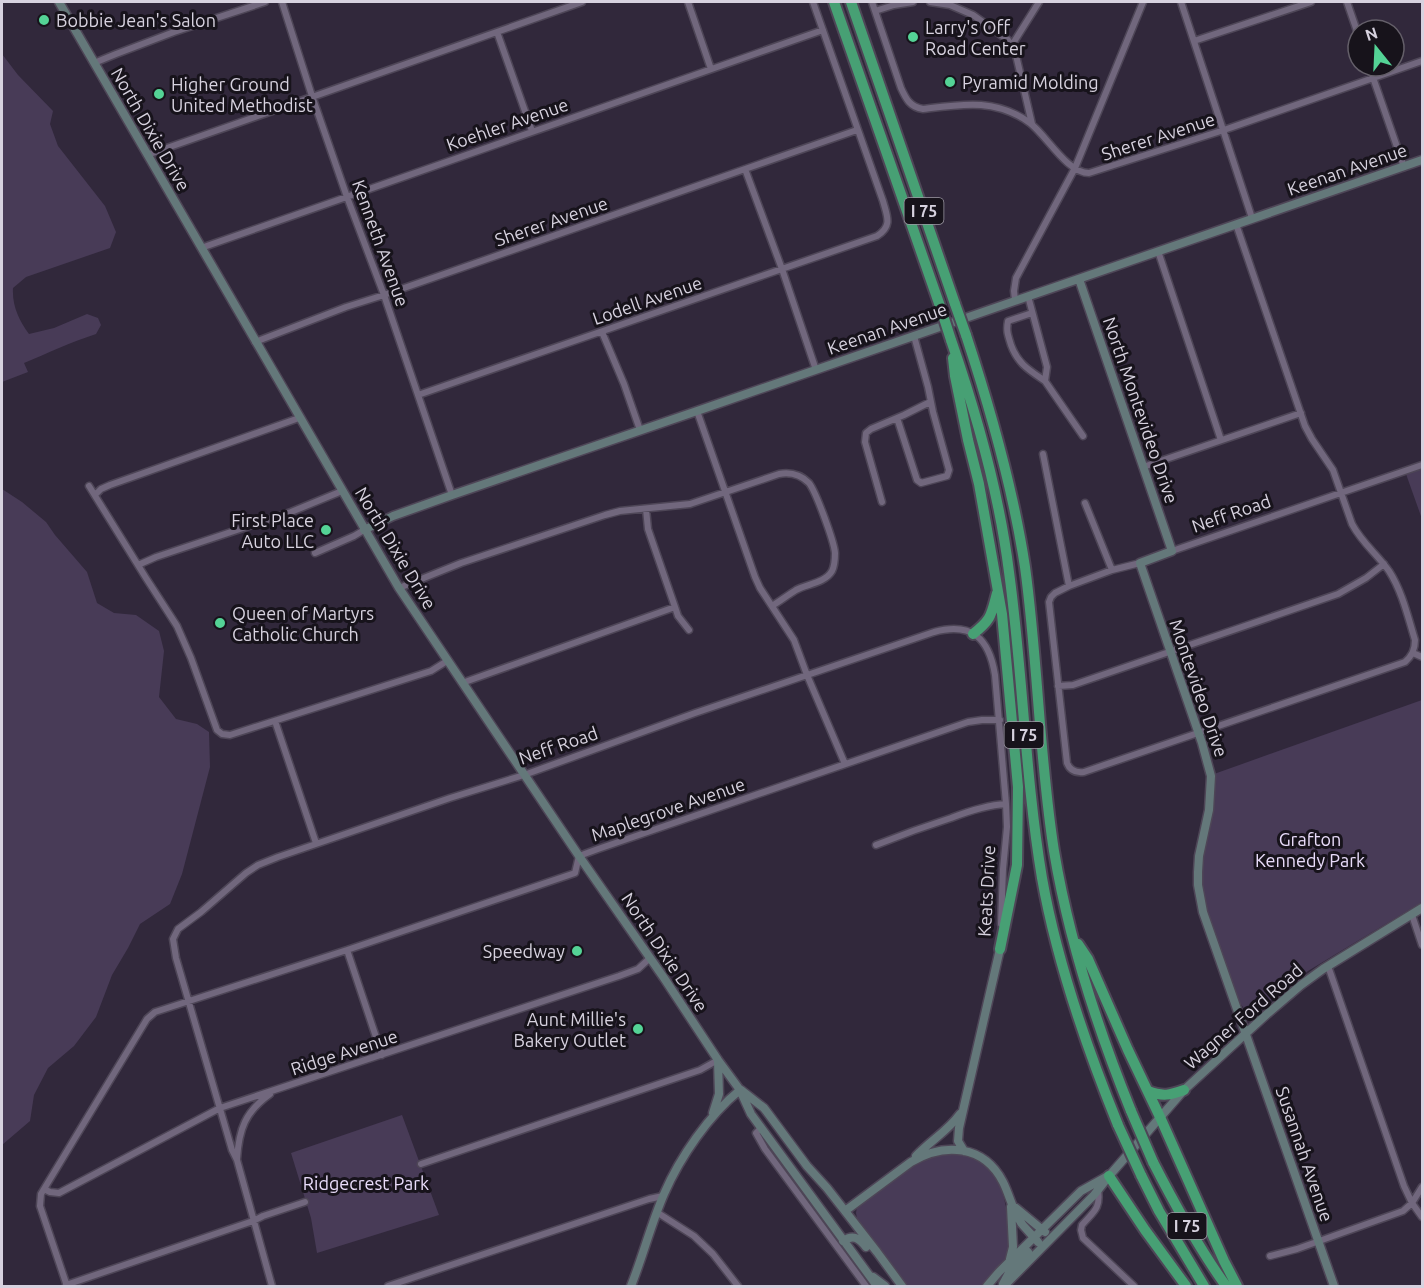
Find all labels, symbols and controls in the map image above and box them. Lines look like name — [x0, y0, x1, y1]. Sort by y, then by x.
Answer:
place label: Bobbie Jean's Salon — [56, 10, 216, 30]
marker: Bobbie Jean's Salon — [37, 13, 51, 27]
place label: Larry's Off Road Center — [925, 17, 1026, 58]
north arrow — [1346, 18, 1406, 78]
text: N — [1363, 23, 1380, 44]
marker: Larry's Off Road Center — [906, 30, 920, 44]
street label: North Dixie Drive — [108, 64, 194, 194]
place label: Pyramid Molding — [962, 72, 1099, 92]
place label: Higher Ground United Methodist — [171, 74, 313, 115]
marker: Pyramid Molding — [943, 75, 957, 89]
marker: Higher Ground United Methodist — [152, 87, 166, 101]
street label: Koehler Avenue — [443, 94, 571, 154]
street label: Sherer Avenue — [1099, 108, 1217, 164]
street label: Keenan Avenue — [1285, 139, 1409, 199]
street label: Kenneth Avenue — [349, 177, 413, 309]
street label: Sherer Avenue — [492, 192, 610, 250]
road number: I 75 — [904, 198, 944, 224]
street label: Lodell Avenue — [590, 272, 704, 328]
street label: Keenan Avenue — [825, 298, 949, 358]
street label: North Montevideo Drive — [1100, 314, 1182, 506]
street label: North Dixie Drive — [352, 483, 440, 613]
street label: Neff Road — [1189, 490, 1273, 536]
place label: First Place Auto LLC — [231, 510, 314, 551]
marker: First Place Auto LLC — [319, 523, 333, 537]
place label: Queen of Martyrs Catholic Church — [232, 603, 374, 644]
marker: Queen of Martyrs Catholic Church — [213, 616, 227, 630]
street label: Montevideo Drive — [1166, 617, 1232, 759]
street label: Neff Road — [516, 722, 600, 768]
road number: I 75 — [1004, 722, 1044, 748]
street label: Maplegrove Avenue — [589, 773, 747, 845]
park label: Grafton Kennedy Park — [1255, 829, 1365, 870]
street label: Keats Drive — [974, 845, 998, 937]
street label: North Dixie Drive — [618, 889, 712, 1015]
place label: Speedway — [483, 941, 565, 961]
marker: Speedway — [570, 944, 584, 958]
street label: Wagner Ford Road — [1180, 959, 1306, 1073]
place label: Aunt Millie's Bakery Outlet — [514, 1009, 626, 1050]
marker: Aunt Millie's Bakery Outlet — [631, 1022, 645, 1036]
street label: Ridge Avenue — [288, 1025, 400, 1079]
street label: Susannah Avenue — [1272, 1084, 1338, 1224]
park label: Ridgecrest Park — [303, 1173, 429, 1193]
road number: I 75 — [1168, 1213, 1206, 1239]

